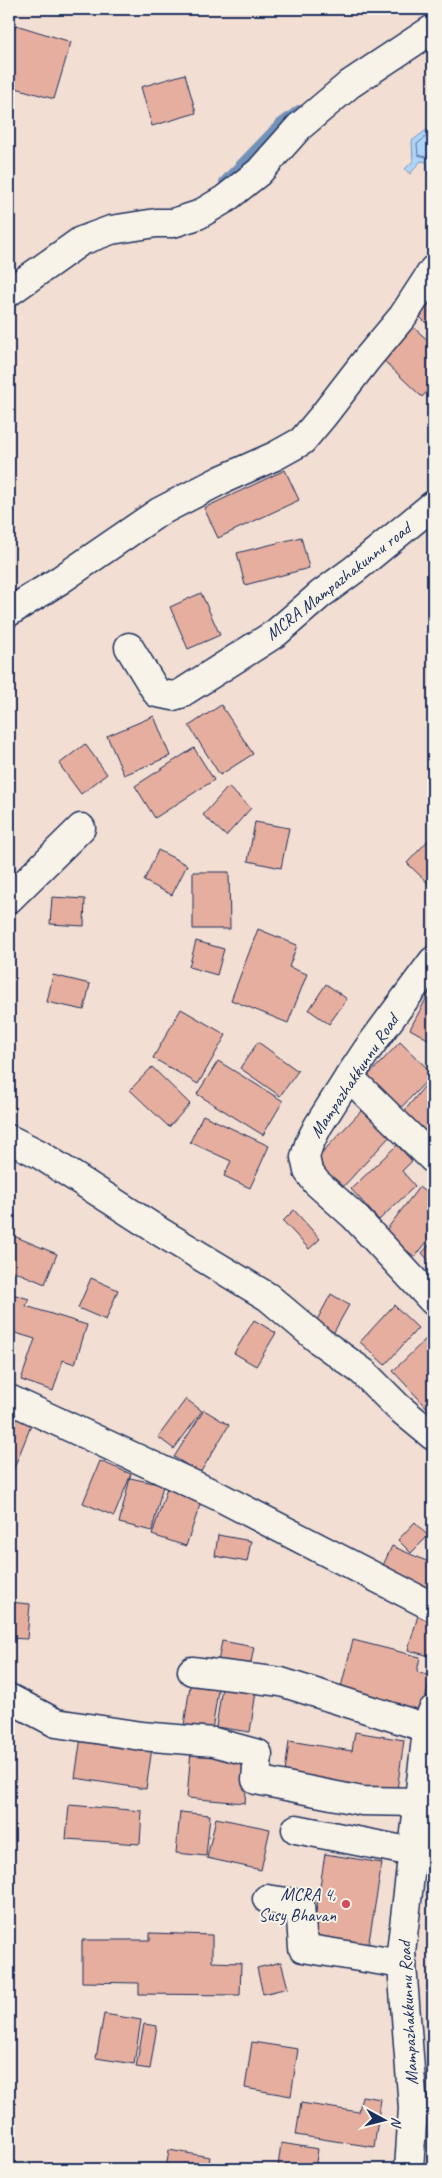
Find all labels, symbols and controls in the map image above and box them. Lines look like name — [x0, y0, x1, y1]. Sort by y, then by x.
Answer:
street label: MCRA Mampazhakunnu road — [261, 516, 417, 645]
street label: Mampazhakkunnu Road — [305, 1008, 405, 1142]
place label: MCRA 4, Susy Bhavan — [258, 1883, 337, 1926]
marker: MCRA 4, Susy Bhavan — [340, 1898, 352, 1910]
street label: Mampazhakkunnu Road — [393, 1938, 423, 2086]
north arrow — [360, 2096, 410, 2146]
text: N — [387, 2116, 405, 2129]

